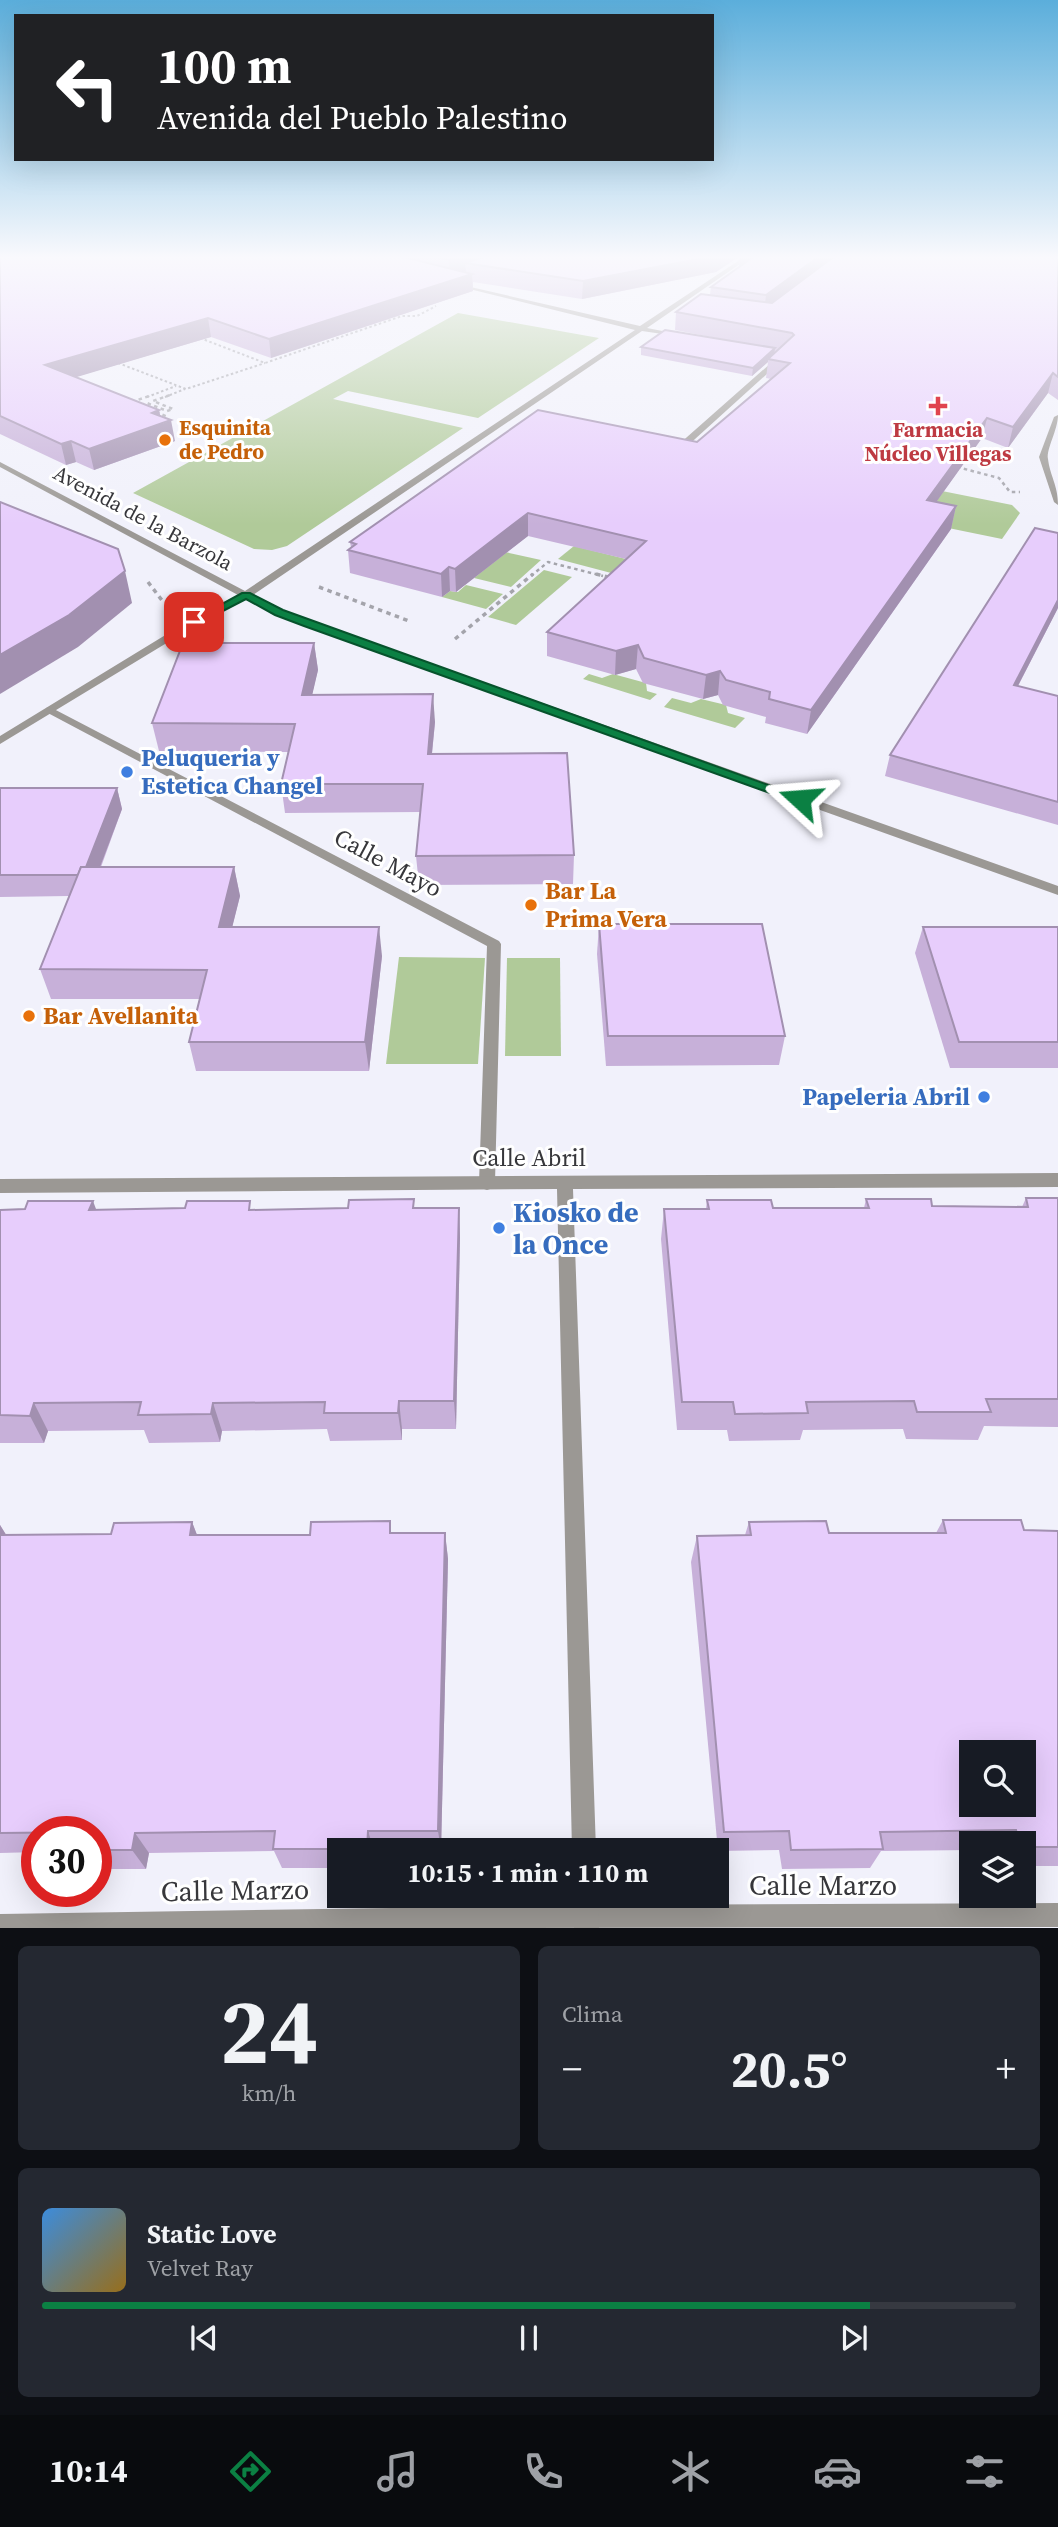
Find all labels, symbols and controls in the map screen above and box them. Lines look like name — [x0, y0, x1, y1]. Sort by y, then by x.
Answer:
text: 100 m — [157, 32, 292, 99]
icon: left — [42, 42, 133, 133]
text: Avenida del Pueblo Palestino — [157, 96, 567, 140]
marker: Farmacia Núcleo Villegas — [930, 398, 946, 414]
place label: Esquinita de Pedro — [179, 413, 272, 466]
place label: Farmacia Núcleo Villegas — [864, 415, 1012, 468]
marker: Esquinita de Pedro — [157, 432, 173, 448]
street label: Avenida de la Barzola — [48, 458, 238, 577]
pin — [164, 592, 224, 652]
icon: arrive — [175, 603, 213, 641]
place label: Peluqueria y Estetica Changel — [141, 741, 323, 802]
position arrow — [763, 762, 837, 836]
marker: Peluqueria y Estetica Changel — [119, 764, 135, 780]
street label: Calle Mayo — [329, 820, 448, 905]
place label: Bar La Prima Vera — [545, 874, 667, 935]
marker: Bar La Prima Vera — [523, 897, 539, 913]
place label: Bar Avellanita — [43, 999, 198, 1032]
marker: Bar Avellanita — [21, 1008, 37, 1024]
place label: Papeleria Abril — [802, 1080, 970, 1113]
marker: Papeleria Abril — [976, 1089, 992, 1105]
street label: Calle Abril — [472, 1141, 586, 1174]
place label: Kiosko de la Once — [513, 1193, 639, 1263]
marker: Kiosko de la Once — [491, 1220, 507, 1236]
map controls — [959, 1740, 1036, 1908]
button: search — [959, 1740, 1036, 1817]
speed limit sign: 30 — [21, 1816, 112, 1907]
button: layers — [959, 1831, 1036, 1908]
text: 10:15 · 1 min · 110 m — [408, 1855, 648, 1891]
street label: Calle Marzo — [749, 1866, 897, 1904]
street label: Calle Marzo — [161, 1870, 309, 1910]
text: 24 — [220, 1969, 318, 2093]
text: Clima — [562, 1998, 623, 2030]
text: 20.5° — [730, 2033, 848, 2104]
text: − — [562, 2043, 582, 2095]
text: + — [996, 2043, 1016, 2095]
text: km/h — [242, 2077, 296, 2109]
text: Static Love — [147, 2216, 276, 2252]
text: Velvet Ray — [147, 2252, 253, 2284]
icon: previous — [185, 2319, 223, 2357]
icon: pause — [510, 2319, 548, 2357]
icon: next — [835, 2319, 873, 2357]
icon: directions — [226, 2447, 275, 2496]
icon: music — [373, 2447, 422, 2496]
icon: phone — [519, 2447, 568, 2496]
icon: climate — [666, 2447, 715, 2496]
icon: car — [813, 2447, 862, 2496]
icon: filters — [960, 2447, 1009, 2496]
text: 10:14 — [49, 2449, 128, 2493]

